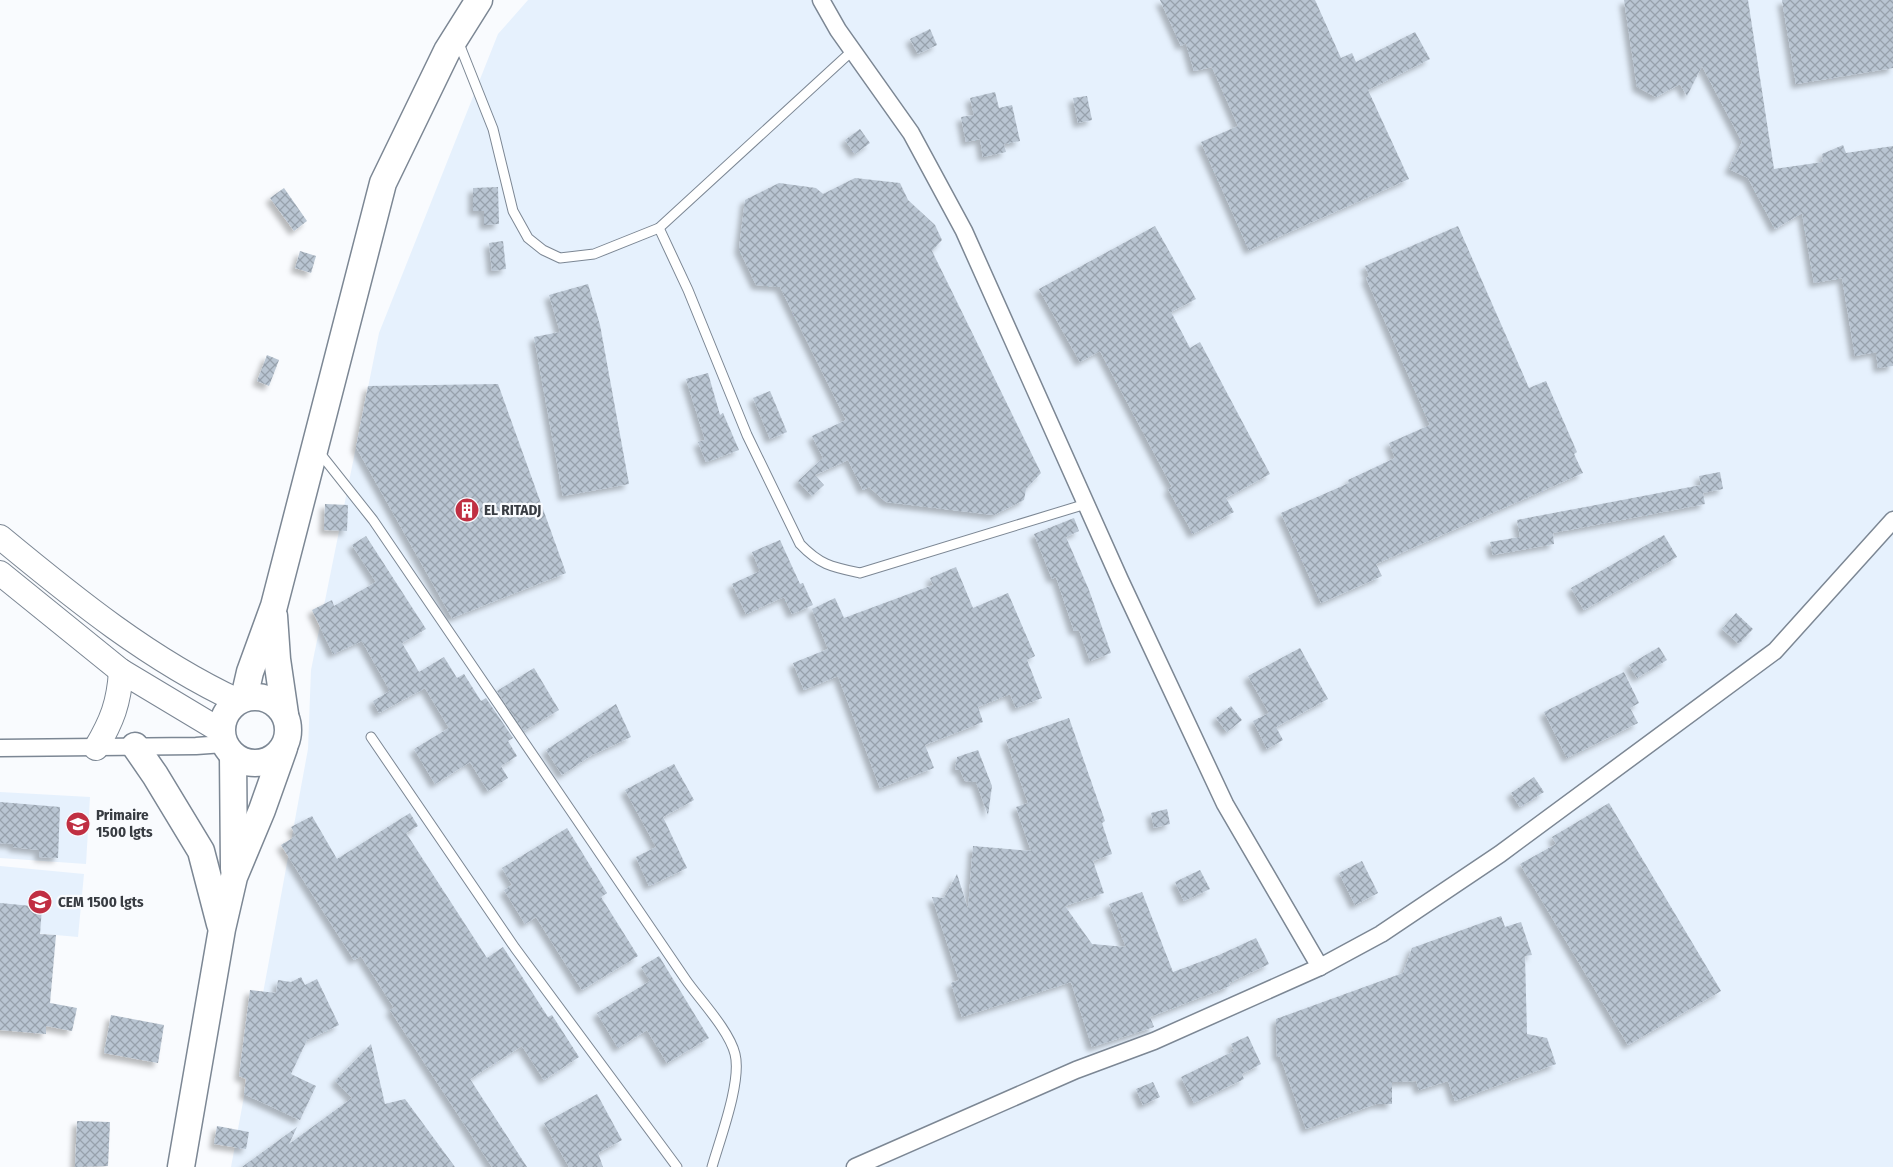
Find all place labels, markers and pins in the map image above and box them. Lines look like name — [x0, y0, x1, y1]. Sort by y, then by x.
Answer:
building icon: EL RITADJ — [454, 497, 480, 523]
place label: EL RITADJ — [484, 501, 541, 519]
place label: Primaire 1500 lgts — [96, 806, 153, 841]
school or university icon: Primaire 1500 lgts — [65, 811, 91, 837]
school or university icon: CEM 1500 lgts — [27, 889, 53, 915]
place label: CEM 1500 lgts — [58, 893, 144, 911]

